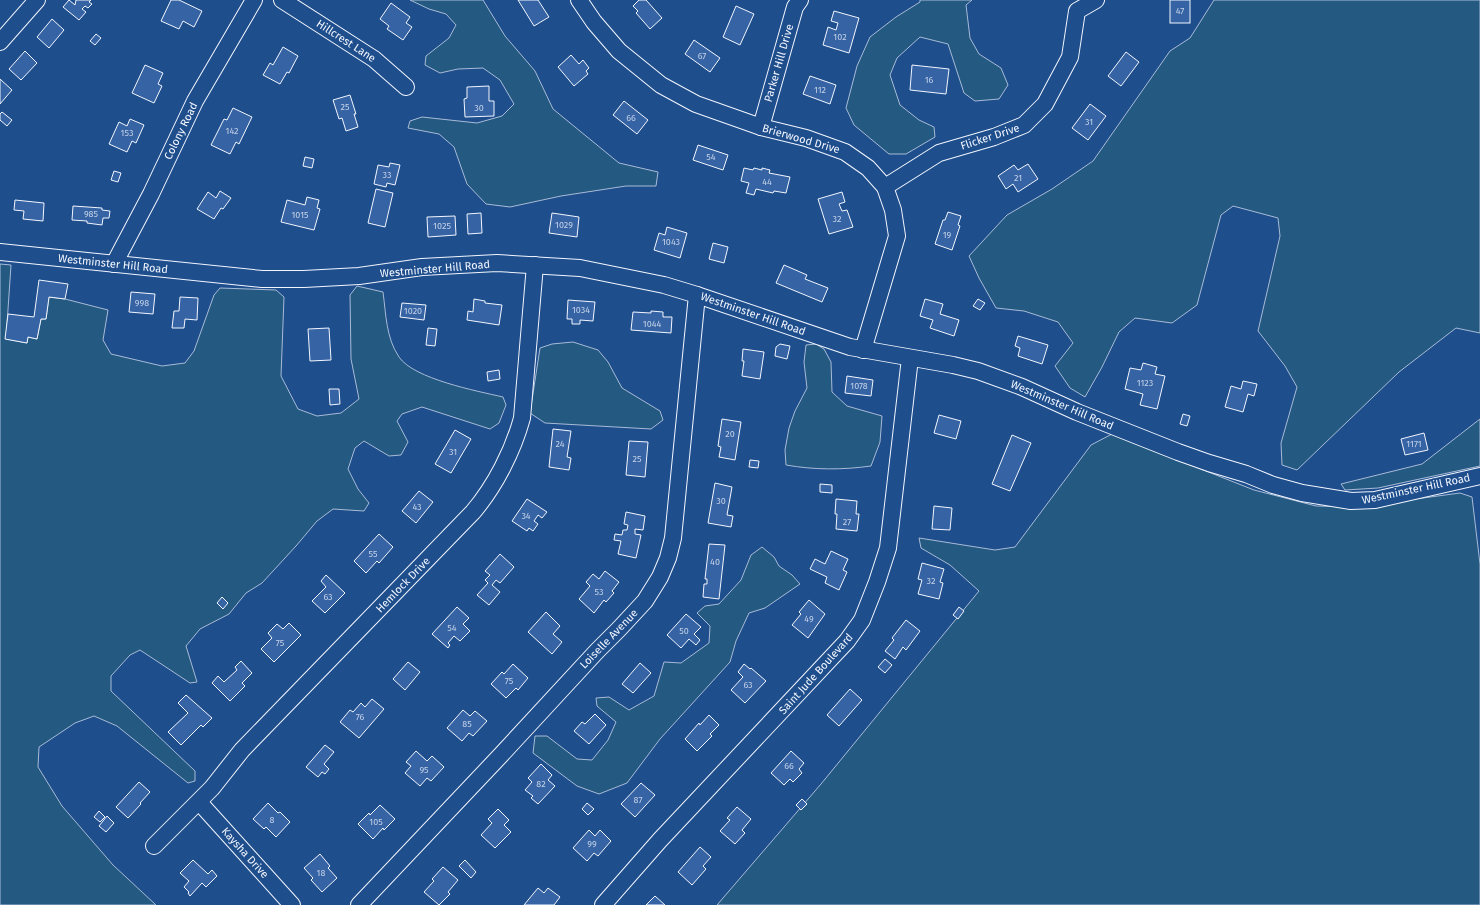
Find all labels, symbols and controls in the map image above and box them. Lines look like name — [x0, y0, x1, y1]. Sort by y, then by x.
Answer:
house number: 47 — [1176, 6, 1184, 16]
street label: Hillcrest Lane — [314, 17, 378, 65]
street label: Parker Hill Drive — [762, 23, 796, 103]
house number: 102 — [833, 32, 847, 42]
house number: 67 — [698, 51, 706, 61]
house number: 16 — [925, 75, 934, 85]
house number: 112 — [814, 85, 826, 95]
street label: Colony Road — [162, 100, 200, 162]
house number: 25 — [341, 102, 350, 112]
house number: 30 — [474, 103, 484, 113]
house number: 66 — [626, 113, 636, 123]
house number: 31 — [1085, 117, 1093, 127]
street label: Flicker Drive — [959, 121, 1021, 153]
street label: Brierwood Drive — [761, 122, 841, 156]
house number: 142 — [226, 126, 238, 136]
house number: 153 — [121, 128, 133, 138]
house number: 54 — [706, 152, 716, 162]
house number: 33 — [383, 170, 391, 180]
house number: 21 — [1014, 173, 1022, 183]
house number: 44 — [762, 177, 772, 187]
house number: 985 — [84, 209, 99, 219]
house number: 1015 — [291, 210, 309, 220]
house number: 32 — [833, 214, 841, 224]
house number: 1029 — [555, 220, 573, 230]
house number: 1025 — [433, 221, 451, 231]
house number: 19 — [943, 230, 952, 240]
house number: 1043 — [662, 237, 680, 247]
street label: Westminster Hill Road — [57, 252, 169, 276]
street label: Westminster Hill Road — [379, 258, 491, 280]
street label: Westminster Hill Road — [699, 290, 807, 338]
house number: 998 — [135, 298, 149, 308]
house number: 1034 — [572, 305, 590, 315]
house number: 1020 — [404, 306, 422, 316]
house number: 1044 — [643, 319, 661, 329]
street label: Westminster Hill Road — [1009, 377, 1115, 433]
house number: 1123 — [1137, 378, 1153, 388]
house number: 1078 — [850, 381, 868, 391]
house number: 20 — [725, 429, 735, 439]
house number: 24 — [555, 439, 565, 449]
house number: 1171 — [1406, 439, 1422, 449]
house number: 31 — [449, 447, 457, 457]
house number: 25 — [633, 454, 642, 464]
street label: Westminster Hill Road — [1361, 471, 1471, 507]
house number: 30 — [716, 496, 726, 506]
house number: 43 — [412, 502, 422, 512]
house number: 34 — [521, 511, 531, 521]
house number: 27 — [843, 517, 851, 527]
house number: 55 — [369, 549, 378, 559]
street label: Hemlock Drive — [373, 555, 433, 615]
house number: 40 — [710, 557, 720, 567]
house number: 32 — [927, 576, 935, 586]
house number: 53 — [595, 587, 603, 597]
house number: 63 — [323, 592, 333, 602]
street label: Loiselle Avenue — [577, 607, 641, 671]
house number: 49 — [804, 614, 814, 624]
house number: 54 — [447, 623, 457, 633]
house number: 50 — [679, 626, 689, 636]
street label: Saint Jude Boulevard — [776, 631, 856, 717]
house number: 75 — [276, 638, 285, 648]
house number: 75 — [505, 676, 514, 686]
house number: 63 — [743, 680, 753, 690]
house number: 76 — [356, 712, 364, 722]
house number: 85 — [462, 719, 472, 729]
house number: 66 — [784, 761, 794, 771]
house number: 95 — [419, 765, 429, 775]
house number: 82 — [536, 779, 546, 789]
house number: 87 — [634, 795, 642, 805]
house number: 8 — [270, 815, 275, 825]
house number: 105 — [369, 817, 383, 827]
street label: Kaysha Drive — [219, 825, 271, 881]
house number: 99 — [587, 839, 597, 849]
house number: 18 — [317, 868, 325, 878]

